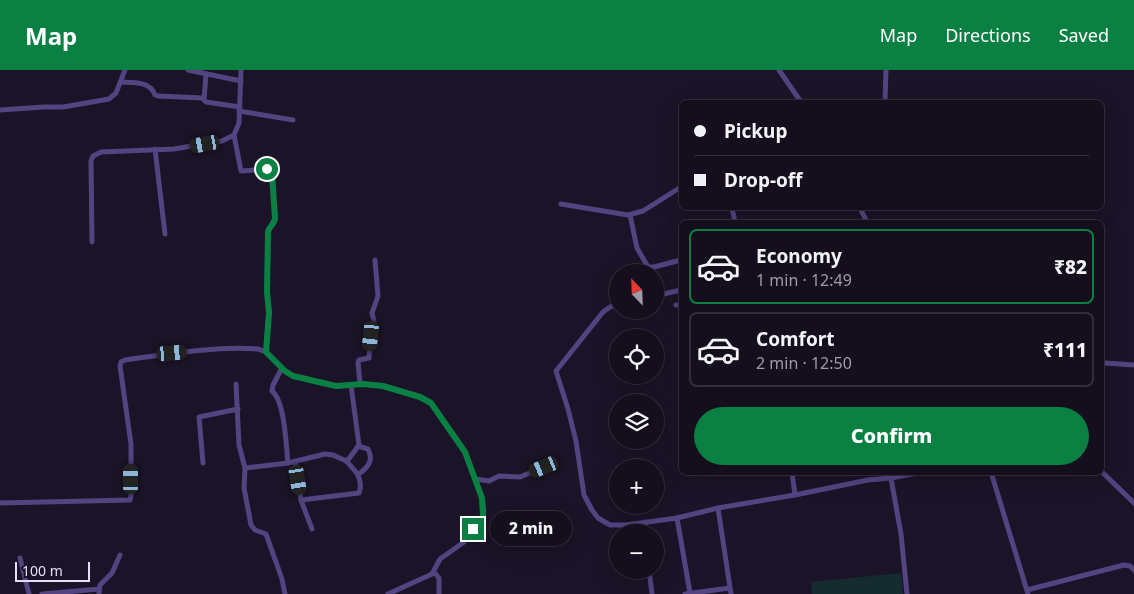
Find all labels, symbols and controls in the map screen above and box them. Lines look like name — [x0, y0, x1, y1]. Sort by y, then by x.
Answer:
text: Map — [25, 19, 77, 52]
text: Map — [880, 23, 917, 47]
text: Directions — [945, 23, 1031, 47]
text: Saved — [1059, 23, 1109, 47]
text: Pickup — [724, 118, 787, 144]
car — [188, 134, 221, 154]
route start — [256, 158, 278, 180]
text: Drop-off — [724, 167, 803, 193]
text: Economy — [756, 243, 842, 269]
icon: car — [696, 244, 741, 289]
text: ₹82 — [1054, 254, 1087, 280]
north arrow — [609, 264, 664, 319]
map controls — [609, 264, 664, 579]
text: 1 min · 12:49 — [756, 269, 852, 291]
car — [361, 320, 380, 352]
text: Comfort — [756, 326, 835, 352]
icon: car — [696, 327, 741, 372]
button: locate — [609, 329, 664, 384]
text: ₹111 — [1043, 337, 1087, 363]
car — [156, 344, 187, 362]
text: 2 min · 12:50 — [756, 352, 852, 374]
button: layers — [609, 394, 664, 449]
button: Confirm — [694, 407, 1089, 465]
car — [527, 454, 560, 480]
button: + — [609, 459, 664, 514]
car — [123, 464, 138, 494]
car — [288, 464, 307, 496]
callout: 2 min — [490, 512, 573, 546]
text: 2 min — [509, 517, 553, 539]
route end — [462, 518, 484, 540]
button: − — [609, 524, 664, 579]
scale bar — [15, 559, 90, 582]
text: 100 m — [22, 561, 63, 580]

